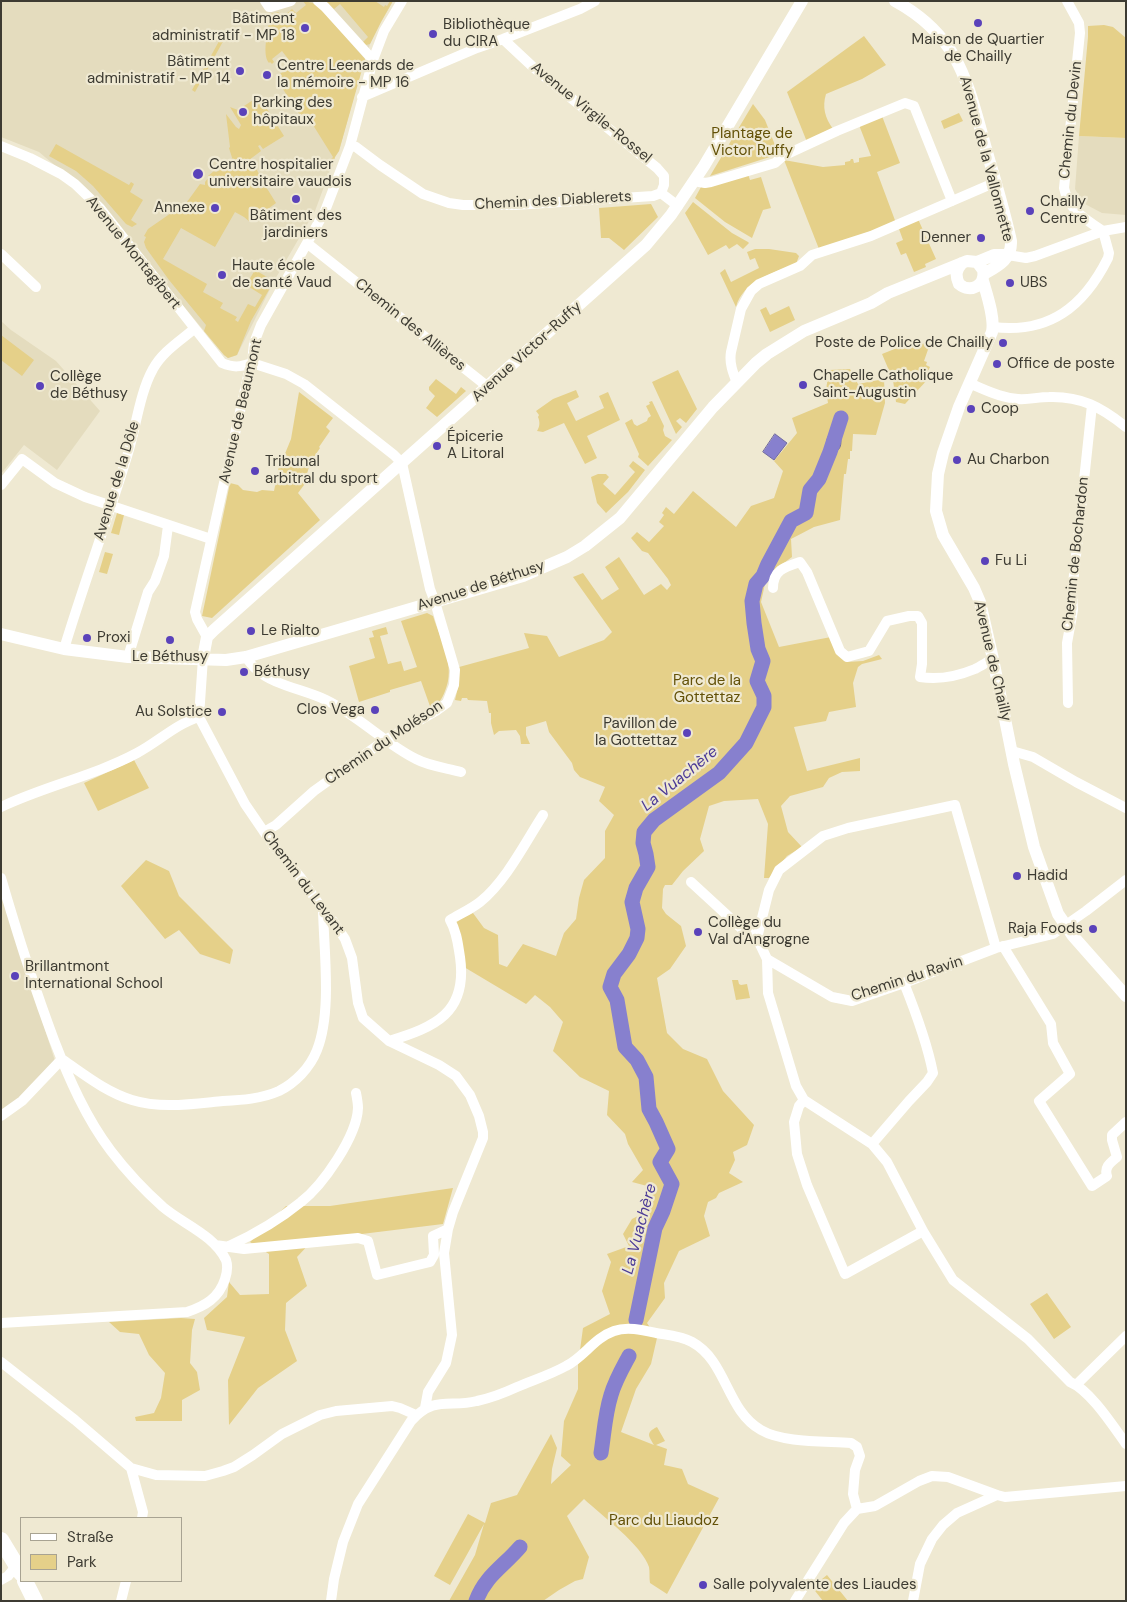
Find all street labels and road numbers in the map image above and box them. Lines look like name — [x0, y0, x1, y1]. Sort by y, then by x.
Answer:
street label: Avenue Virgile-Rossel — [527, 59, 655, 167]
street label: Chemin du Devin — [1056, 60, 1086, 180]
street label: Avenue de la Vallonnette — [955, 74, 1017, 244]
street label: Chemin des Diablerets — [474, 188, 632, 214]
street label: Avenue Montagibert — [82, 193, 184, 313]
street label: Chemin des Allières — [351, 275, 469, 375]
street label: Avenue Victor-Ruffy — [468, 298, 586, 406]
street label: Avenue de Beaumont — [216, 337, 266, 485]
street label: Avenue de la Dôle — [90, 419, 144, 543]
street label: Chemin de Bochardon — [1059, 476, 1093, 632]
street label: Avenue de Béthusy — [415, 557, 547, 615]
street label: Avenue de Chailly — [969, 599, 1015, 723]
street label: Chemin du Moléson — [322, 697, 446, 789]
street label: Chemin du Levant — [258, 827, 348, 939]
street label: Chemin du Ravin — [849, 952, 965, 1006]

